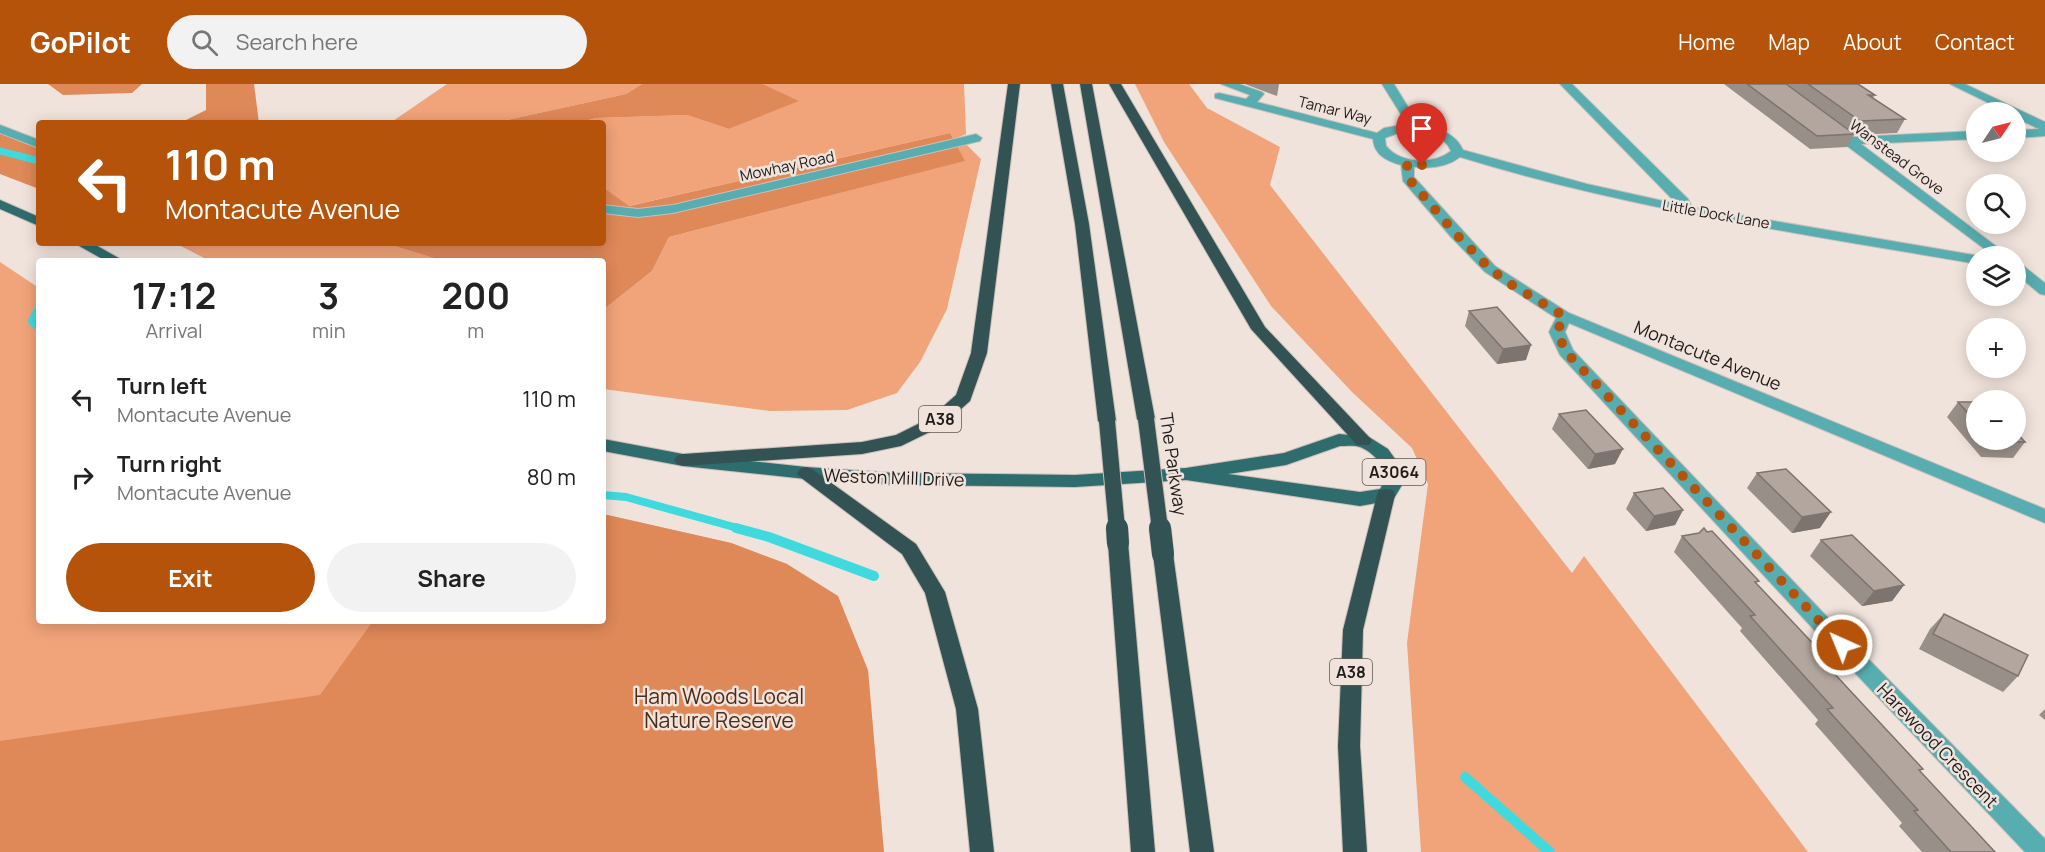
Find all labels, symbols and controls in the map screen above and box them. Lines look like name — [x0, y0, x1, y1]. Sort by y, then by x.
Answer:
search box — [167, 15, 587, 69]
text: GoPilot — [30, 23, 131, 61]
icon: search — [188, 26, 221, 59]
text: Search here — [236, 27, 358, 57]
text: Home — [1678, 28, 1735, 56]
text: Map — [1768, 28, 1810, 56]
text: About — [1843, 28, 1902, 56]
text: Contact — [1935, 28, 2015, 56]
street label: Tamar Way — [1296, 91, 1374, 129]
north arrow — [1966, 102, 2026, 162]
map controls — [1966, 102, 2026, 450]
pin — [1396, 103, 1447, 165]
icon: arrive — [1405, 112, 1438, 145]
street label: Wanstead Grove — [1845, 114, 1949, 200]
text: 110 m — [165, 135, 276, 193]
icon: left — [66, 144, 144, 222]
street label: Mowhay Road — [738, 146, 836, 186]
button: search — [1966, 174, 2026, 234]
text: Montacute Avenue — [165, 190, 400, 227]
street label: Little Dock Lane — [1661, 194, 1772, 234]
button: layers — [1966, 246, 2026, 306]
text: 17:12 — [132, 271, 216, 320]
text: 3 — [318, 271, 339, 320]
text: 200 — [441, 271, 510, 320]
street label: Montacute Avenue — [1631, 314, 1785, 396]
text: Arrival — [145, 317, 203, 344]
text: min — [312, 317, 346, 344]
text: m — [467, 317, 484, 344]
button: + — [1966, 318, 2026, 378]
text: Turn left — [117, 371, 207, 401]
icon: left — [66, 383, 99, 416]
text: 110 m — [522, 384, 576, 414]
button: − — [1966, 390, 2026, 450]
text: Montacute Avenue — [117, 401, 291, 428]
road number: A38 — [919, 406, 961, 432]
street label: The Parkway — [1155, 411, 1193, 517]
text: Turn right — [117, 449, 222, 479]
road number: A3064 — [1362, 459, 1426, 485]
icon: right — [66, 461, 99, 494]
text: 80 m — [527, 462, 576, 492]
street label: Weston Mill Drive — [823, 463, 965, 491]
text: Montacute Avenue — [117, 479, 291, 506]
button: Exit — [66, 543, 315, 612]
button: Share — [327, 543, 576, 612]
position arrow — [1810, 613, 1874, 677]
road number: A38 — [1330, 659, 1372, 685]
street label: Harewood Crescent — [1872, 677, 2004, 813]
park label: Ham Woods Local Nature Reserve — [634, 682, 804, 734]

